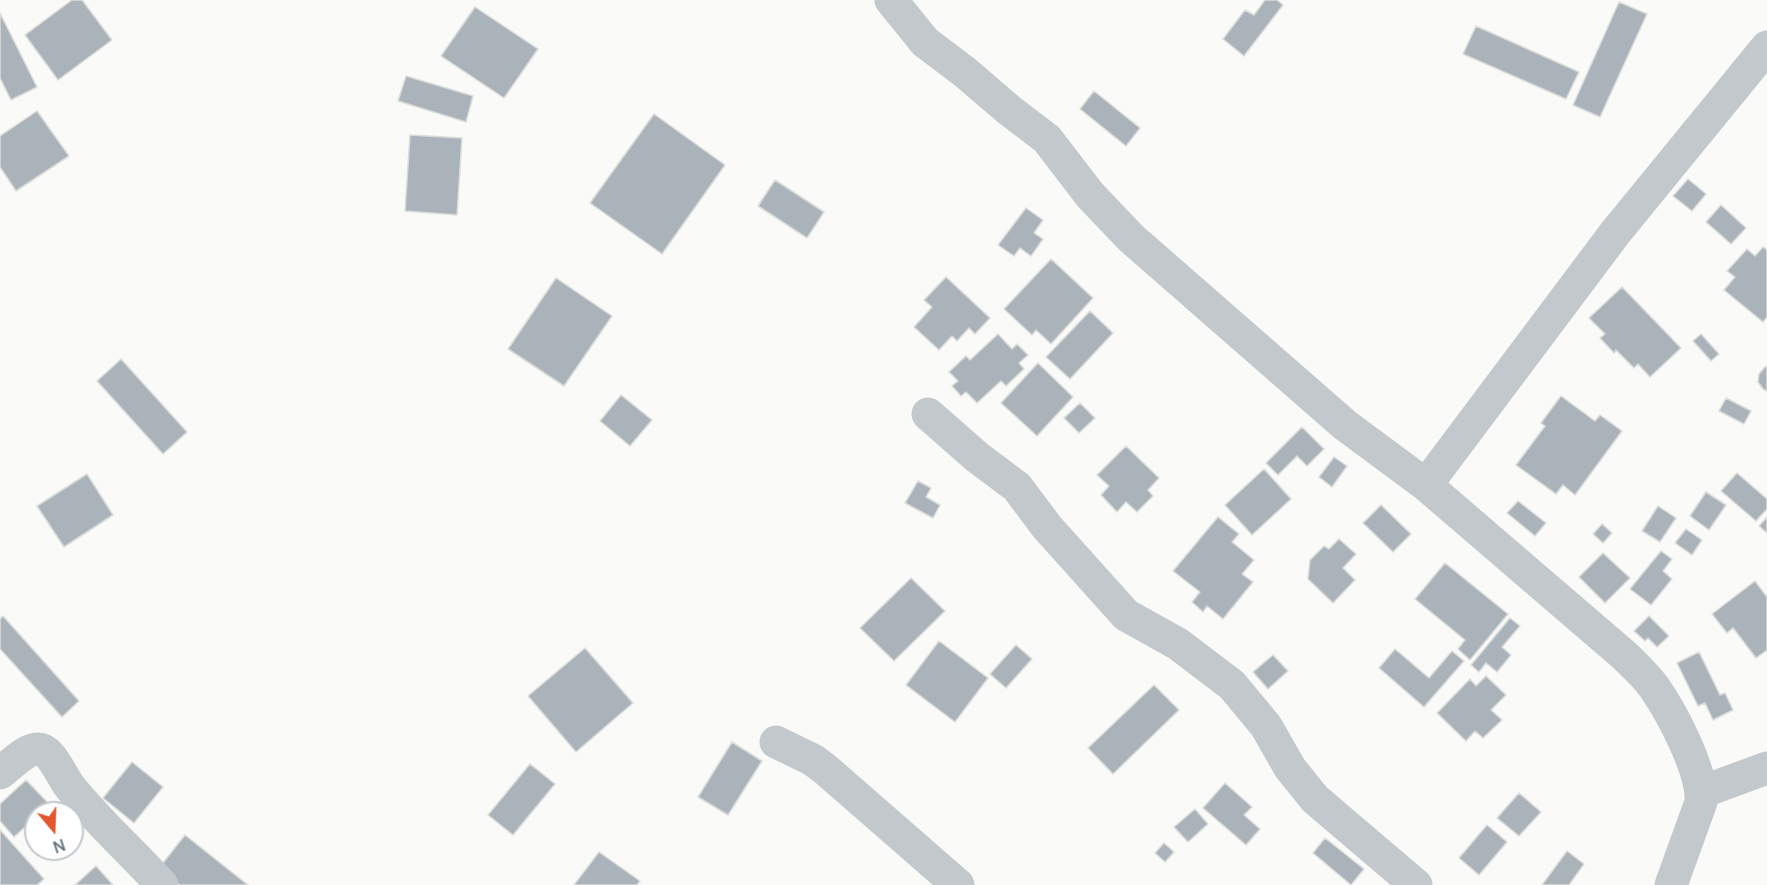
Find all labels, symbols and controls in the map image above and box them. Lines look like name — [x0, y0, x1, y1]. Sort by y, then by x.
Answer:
north arrow — [24, 801, 84, 861]
text: N — [50, 834, 68, 858]

